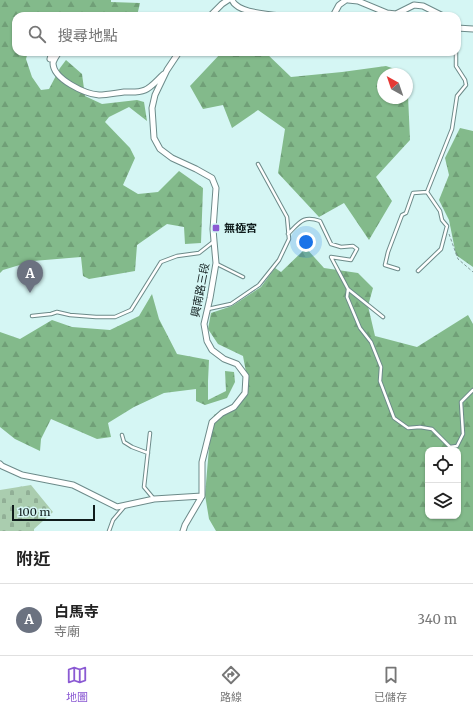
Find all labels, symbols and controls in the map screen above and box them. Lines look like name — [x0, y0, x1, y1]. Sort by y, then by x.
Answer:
search box — [12, 12, 461, 56]
icon: search — [26, 23, 48, 45]
text: 搜尋地點 — [58, 26, 118, 45]
north arrow — [377, 68, 413, 104]
place label: 無極宮 — [224, 221, 257, 235]
marker: 無極宮 — [211, 223, 221, 233]
your location — [296, 232, 316, 252]
pin: A — [17, 260, 43, 293]
street label: 興南路三段 — [188, 262, 212, 318]
map controls — [425, 447, 461, 519]
button: locate — [425, 447, 461, 483]
button: layers — [425, 483, 461, 519]
scale bar — [12, 503, 95, 522]
text: 100 m — [18, 505, 50, 519]
text: 附近 — [16, 548, 50, 570]
text: 白馬寺 — [54, 602, 99, 621]
text: A — [24, 611, 34, 628]
text: 340 m — [418, 611, 457, 628]
text: 寺廟 — [54, 623, 80, 640]
tab: 地圖 — [66, 664, 88, 704]
tab: 路線 — [220, 664, 242, 704]
tab: 已儲存 — [374, 664, 407, 704]

